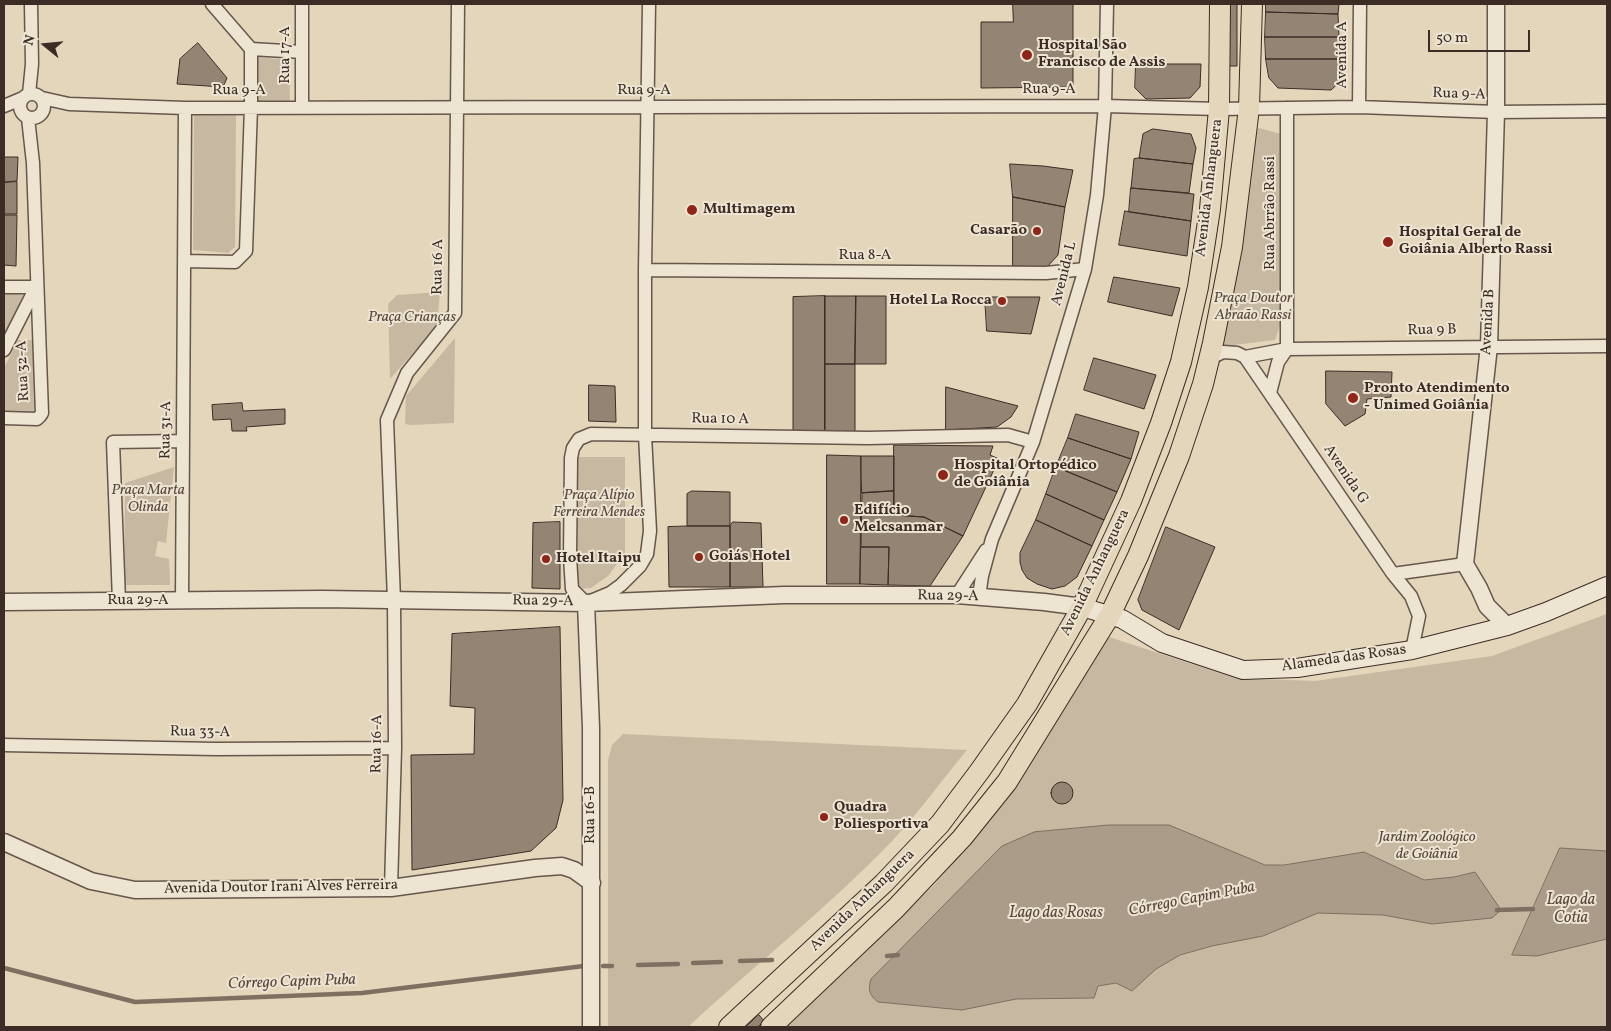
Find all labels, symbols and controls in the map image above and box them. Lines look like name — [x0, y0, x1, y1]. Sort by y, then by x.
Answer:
north arrow — [20, 20, 70, 70]
scale bar — [1431, 20, 1534, 52]
street label: Avenida A — [1334, 21, 1352, 89]
street label: Rua 17-A — [277, 26, 295, 84]
text: 50 m — [1436, 28, 1468, 49]
text: N — [20, 33, 41, 48]
place label: Hospital São Francisco de Assis — [1038, 37, 1165, 72]
marker: Hospital São Francisco de Assis — [1020, 48, 1034, 62]
street label: Rua 9-A — [1022, 81, 1076, 99]
street label: Rua 9-A — [212, 82, 266, 100]
street label: Rua 9-A — [617, 82, 671, 100]
street label: Rua 9-A — [1432, 85, 1486, 105]
street label: Avenida Anhanguera — [1193, 118, 1227, 258]
street label: Rua Abrrão Rassi — [1262, 156, 1280, 270]
place label: Multimagem — [703, 201, 795, 219]
marker: Multimagem — [685, 203, 699, 217]
place label: Casarão — [970, 222, 1027, 240]
place label: Hospital Geral de Goiânia Alberto Rassi — [1399, 224, 1552, 259]
marker: Casarão — [1031, 225, 1043, 237]
marker: Hospital Geral de Goiânia Alberto Rassi — [1381, 235, 1395, 249]
street label: Rua 16 A — [430, 239, 448, 295]
street label: Avenida L — [1048, 240, 1082, 308]
street label: Rua 8-A — [839, 247, 891, 265]
street label: Avenida B — [1478, 288, 1500, 356]
park label: Praça Doutor Abraão Rassi — [1214, 290, 1292, 325]
place label: Hotel La Rocca — [889, 292, 992, 310]
marker: Hotel La Rocca — [996, 295, 1008, 307]
park label: Praça Crianças — [368, 309, 456, 327]
street label: Rua 9 B — [1407, 322, 1457, 340]
street label: Rua 32-A — [13, 340, 35, 402]
place label: Pronto Atendimento - Unimed Goiânia — [1364, 380, 1510, 415]
marker: Pronto Atendimento - Unimed Goiânia — [1346, 391, 1360, 405]
street label: Rua 31-A — [157, 401, 177, 459]
street label: Rua 10 A — [691, 410, 749, 430]
street label: Avenida G — [1319, 442, 1371, 508]
place label: Hospital Ortopédico de Goiânia — [954, 457, 1097, 492]
marker: Hospital Ortopédico de Goiânia — [936, 468, 950, 482]
park label: Praça Marta Olinda — [111, 482, 185, 517]
park label: Praça Alípio Ferreira Mendes — [553, 487, 645, 522]
place label: Edifício Melcsanmar — [854, 502, 943, 537]
street label: Avenida Anhanguera — [1057, 507, 1135, 639]
marker: Edifício Melcsanmar — [838, 514, 850, 526]
place label: Goiás Hotel — [709, 548, 790, 566]
place label: Hotel Itaipu — [556, 550, 641, 568]
marker: Goiás Hotel — [693, 551, 705, 563]
marker: Hotel Itaipu — [540, 553, 552, 565]
street label: Rua 29-A — [917, 587, 979, 607]
street label: Rua 29-A — [107, 592, 169, 610]
street label: Rua 29-A — [512, 592, 574, 612]
street label: Alameda das Rosas — [1281, 641, 1407, 677]
street label: Rua 16-A — [368, 714, 388, 774]
street label: Rua 33-A — [170, 723, 230, 743]
street label: Rua 16-B — [582, 786, 600, 844]
place label: Quadra Poliesportiva — [834, 799, 929, 834]
marker: Quadra Poliesportiva — [818, 811, 830, 823]
park label: Jardim Zoológico de Goiânia — [1378, 829, 1476, 864]
street label: Avenida Anhanguera — [807, 846, 919, 956]
street label: Avenida Doutor Irani Alves Ferreira — [164, 877, 398, 899]
water label: Córrego Capim Puba — [1127, 878, 1257, 922]
water label: Lago da Cotia — [1547, 891, 1595, 929]
water label: Lago das Rosas — [1009, 904, 1103, 924]
water label: Córrego Capim Puba — [228, 971, 356, 995]

